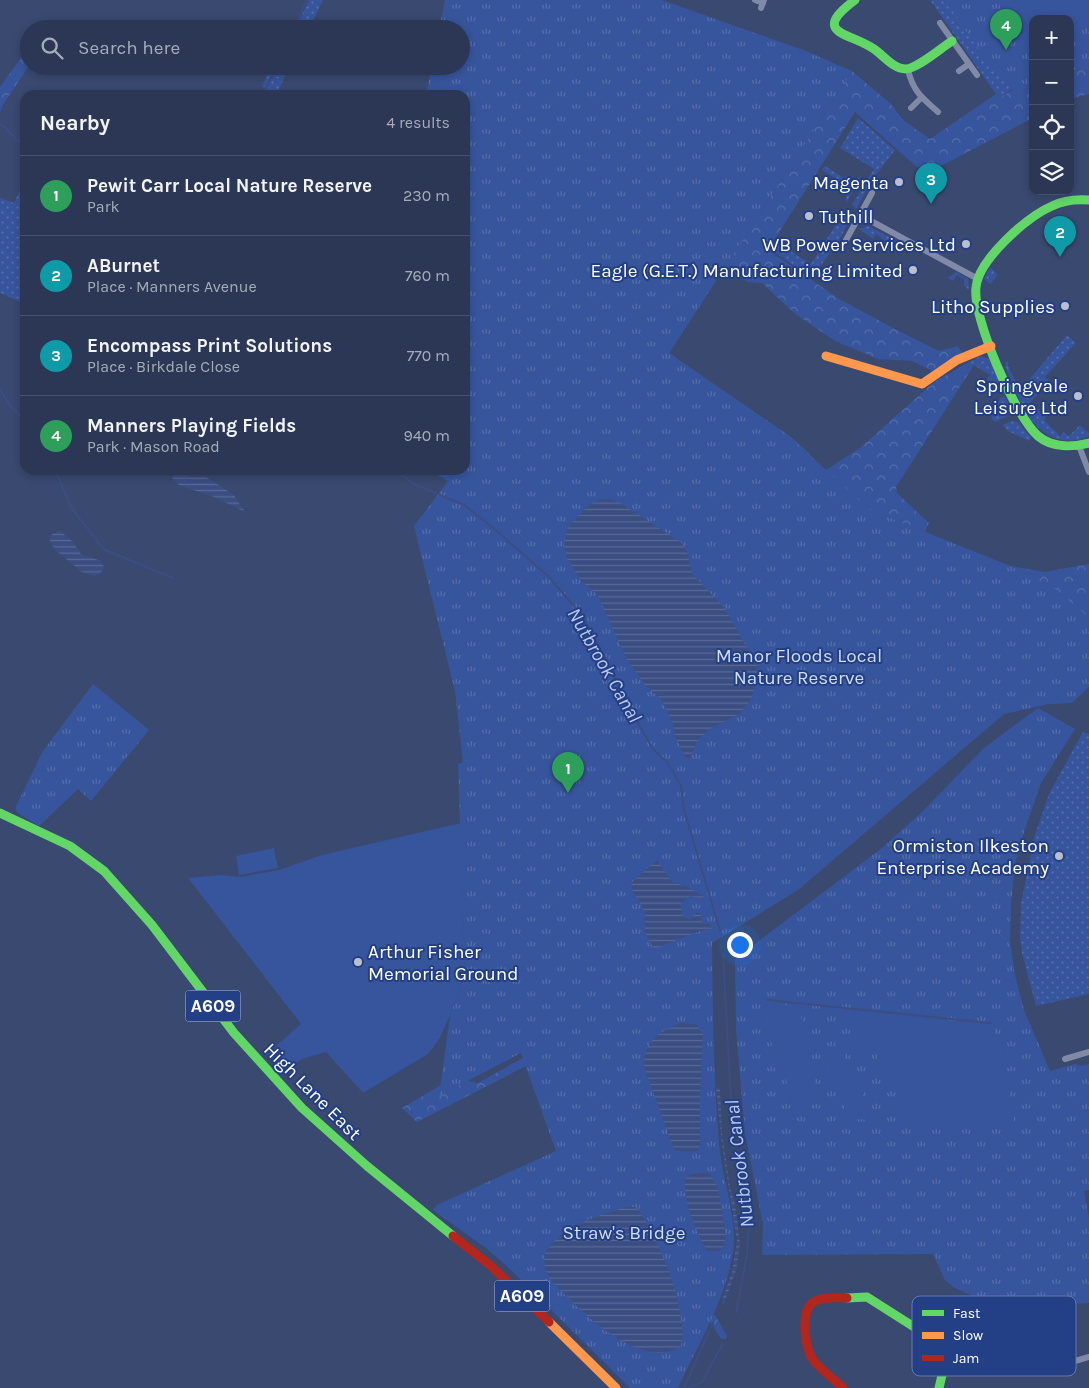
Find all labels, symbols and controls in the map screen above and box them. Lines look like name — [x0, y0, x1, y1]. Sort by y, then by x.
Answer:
pin: 4 — [990, 9, 1022, 50]
map controls — [1029, 15, 1074, 195]
button: + — [1029, 15, 1074, 60]
search box — [20, 20, 470, 75]
icon: search — [38, 34, 66, 62]
text: Search here — [78, 37, 180, 59]
button: − — [1029, 60, 1074, 105]
button: locate — [1029, 105, 1074, 150]
text: Nearby — [40, 111, 110, 135]
text: 4 results — [386, 113, 450, 132]
button: layers — [1029, 150, 1074, 195]
pin: 3 — [915, 163, 947, 204]
place label: Magenta — [813, 172, 889, 194]
text: Pewit Carr Local Nature Reserve — [87, 175, 372, 197]
marker: Magenta — [893, 176, 905, 188]
text: 1 — [53, 186, 59, 205]
text: 230 m — [403, 186, 450, 205]
text: Park — [87, 197, 119, 216]
place label: Tuthill — [819, 206, 874, 228]
marker: Tuthill — [803, 210, 815, 222]
pin: 2 — [1044, 216, 1076, 257]
place label: WB Power Services Ltd — [762, 234, 956, 256]
marker: WB Power Services Ltd — [960, 238, 972, 250]
text: ABurnet — [87, 255, 160, 277]
place label: Eagle (G.E.T.) Manufacturing Limited — [591, 260, 903, 282]
marker: Eagle (G.E.T.) Manufacturing Limited — [907, 264, 919, 276]
text: 2 — [51, 266, 61, 285]
text: 760 m — [405, 266, 450, 285]
text: Place · Manners Avenue — [87, 277, 257, 296]
place label: Litho Supplies — [931, 296, 1055, 318]
marker: Litho Supplies — [1059, 300, 1071, 312]
text: Encompass Print Solutions — [87, 335, 332, 357]
text: 3 — [51, 346, 61, 365]
text: 770 m — [407, 346, 450, 365]
text: Place · Birkdale Close — [87, 357, 240, 376]
place label: Springvale Leisure Ltd — [974, 375, 1068, 419]
marker: Springvale Leisure Ltd — [1072, 390, 1084, 402]
text: Manners Playing Fields — [87, 415, 296, 437]
text: 4 — [51, 426, 61, 445]
text: 940 m — [404, 426, 450, 445]
text: Park · Mason Road — [87, 437, 220, 456]
water label: Nutbrook Canal — [562, 604, 647, 727]
park label: Manor Floods Local Nature Reserve — [716, 645, 882, 689]
pin: 1 — [552, 752, 584, 793]
place label: Ormiston Ilkeston Enterprise Academy — [876, 835, 1049, 879]
marker: Ormiston Ilkeston Enterprise Academy — [1053, 850, 1065, 862]
your location — [727, 932, 753, 958]
place label: Arthur Fisher Memorial Ground — [368, 941, 519, 985]
marker: Arthur Fisher Memorial Ground — [352, 956, 364, 968]
road number: A609 — [186, 990, 240, 1021]
street label: High Lane East — [259, 1039, 365, 1145]
water label: Nutbrook Canal — [720, 1099, 759, 1229]
park label: Straw's Bridge — [563, 1222, 685, 1244]
road number: A609 — [494, 1280, 550, 1312]
legend — [912, 1296, 1076, 1376]
text: Fast — [953, 1305, 980, 1322]
text: Slow — [953, 1327, 983, 1344]
text: Jam — [953, 1350, 979, 1367]

